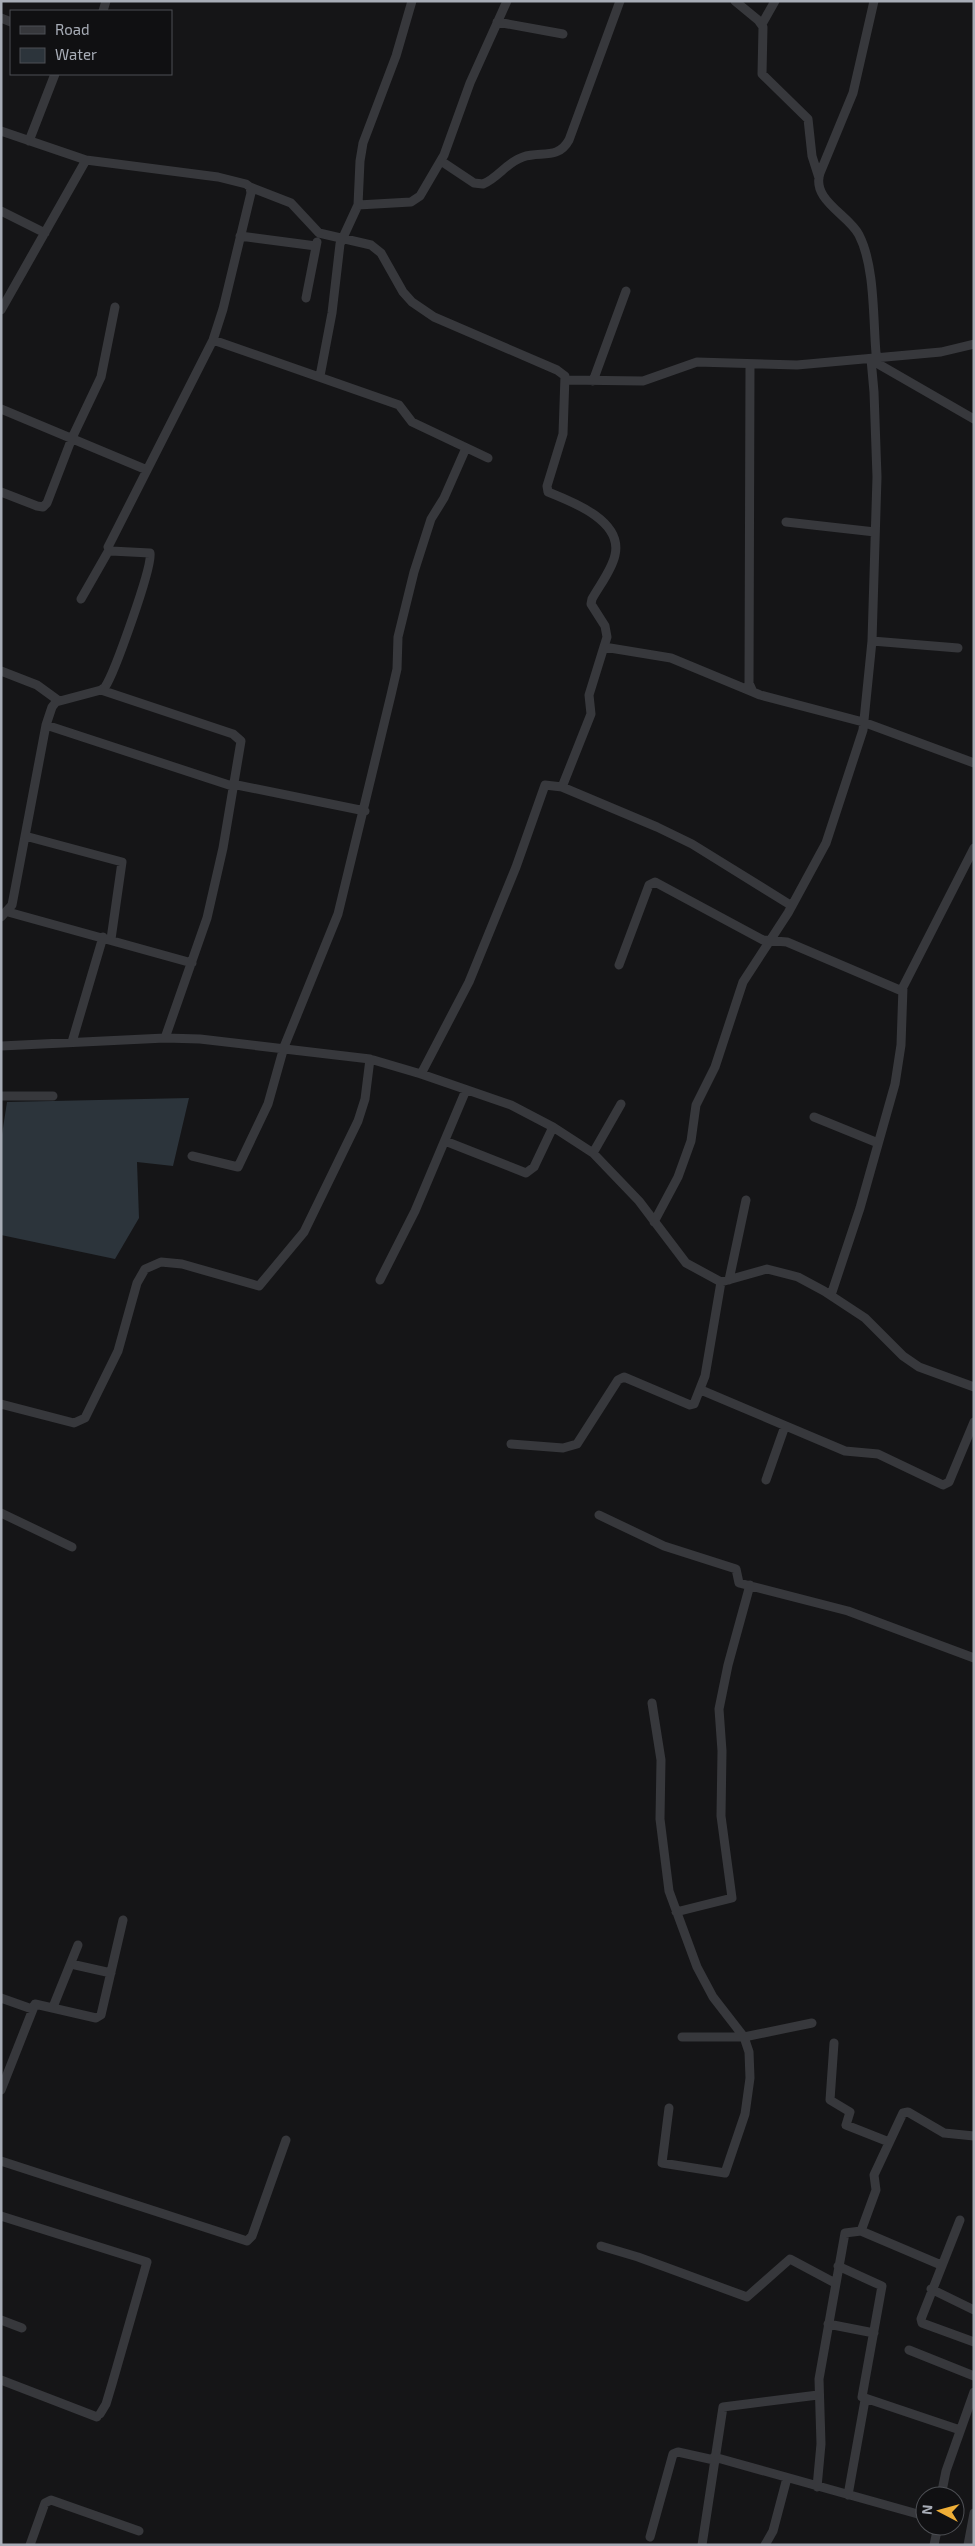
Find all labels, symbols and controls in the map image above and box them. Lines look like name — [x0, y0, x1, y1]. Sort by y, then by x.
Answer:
legend — [10, 10, 172, 75]
text: Road — [55, 20, 90, 38]
text: Water — [55, 45, 97, 63]
north arrow — [915, 2486, 965, 2536]
text: N — [918, 2504, 936, 2516]

